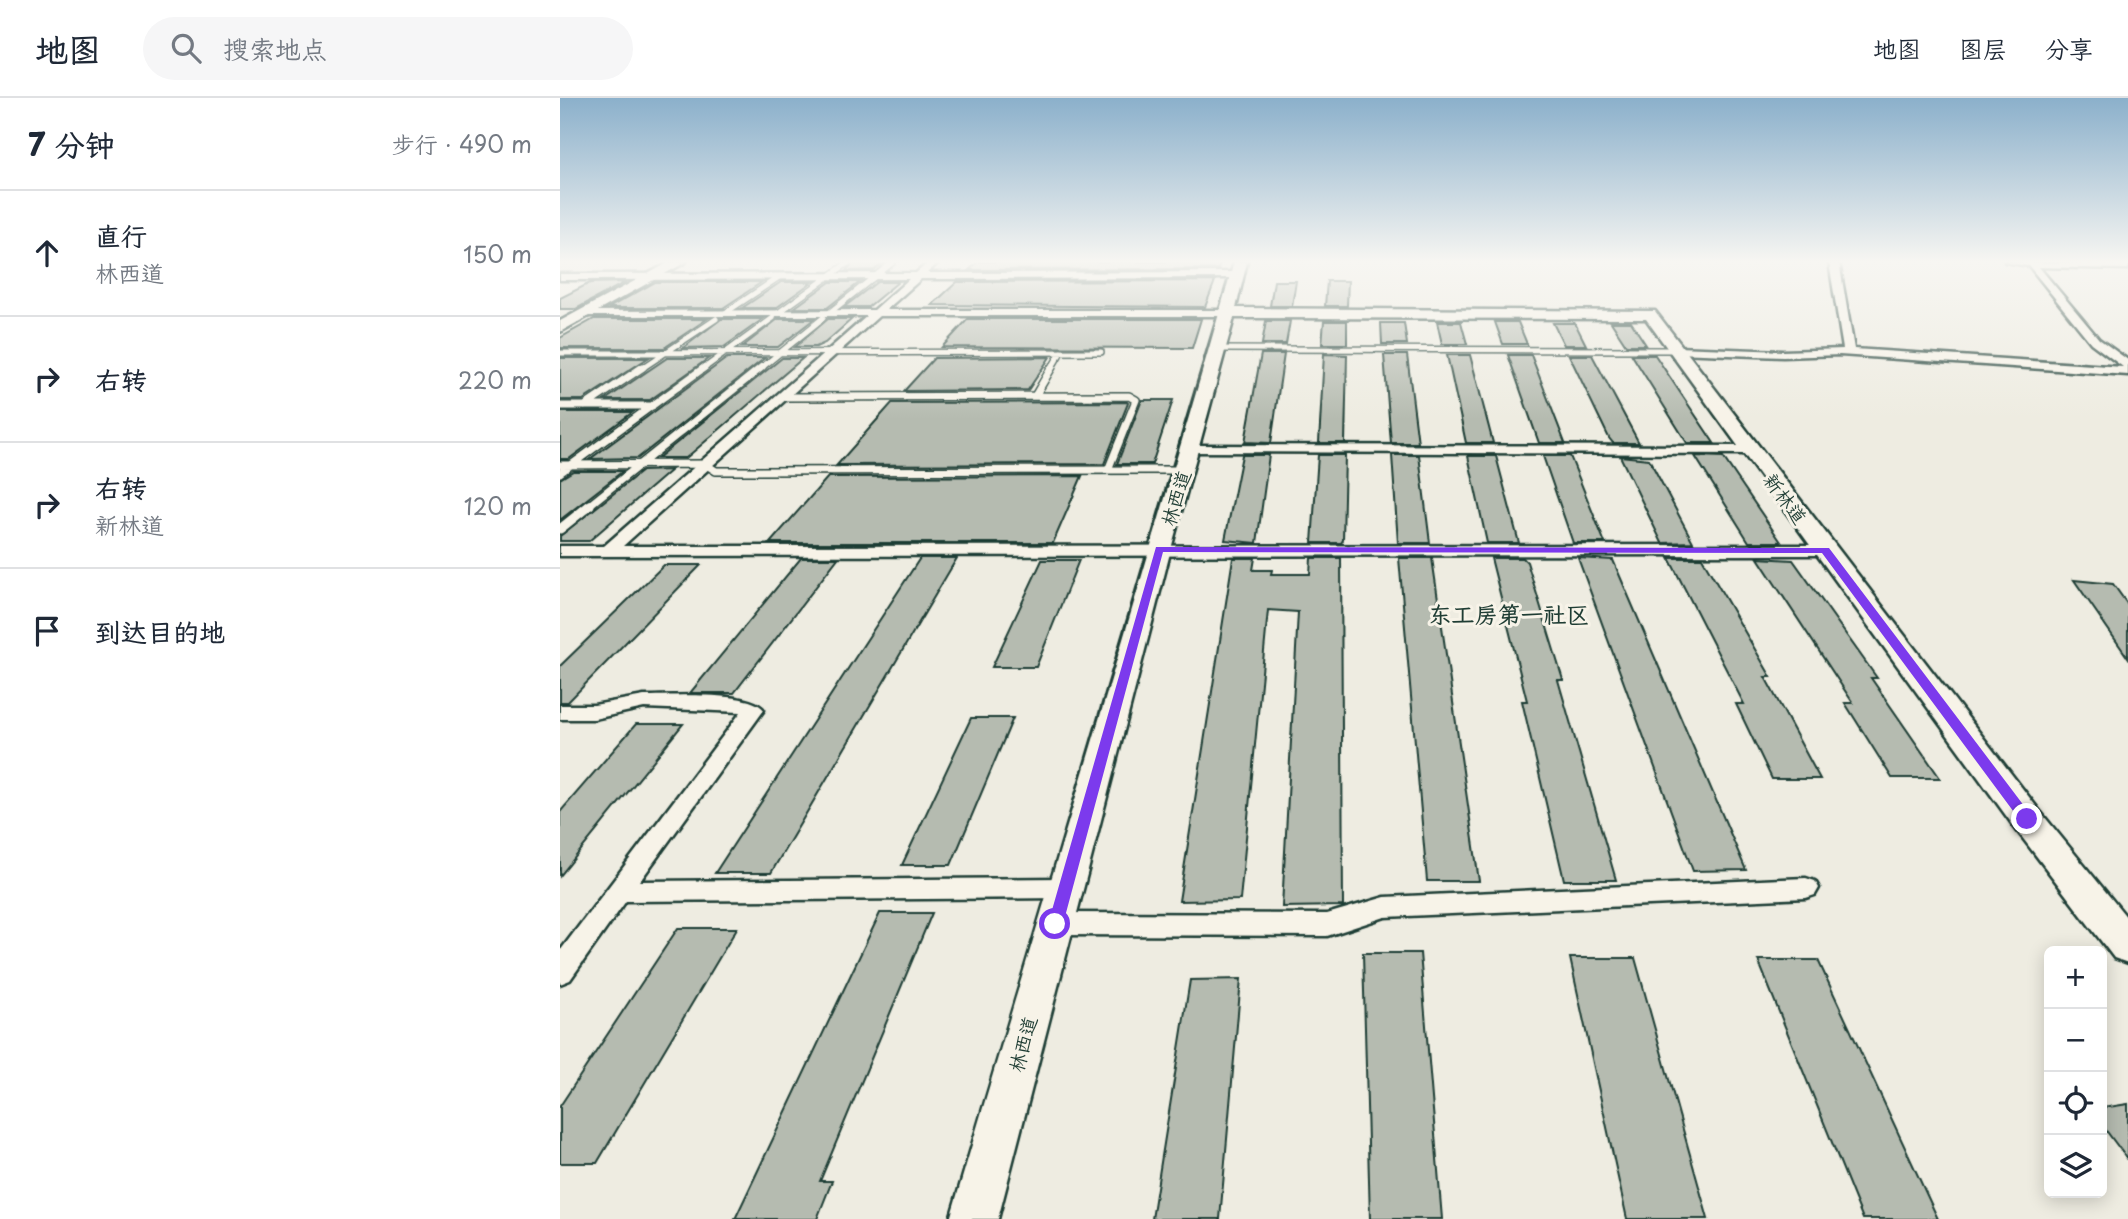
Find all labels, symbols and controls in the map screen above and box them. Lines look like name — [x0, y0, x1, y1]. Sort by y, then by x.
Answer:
search box — [143, 17, 633, 80]
text: 地图 — [35, 23, 101, 73]
icon: search — [167, 29, 205, 67]
text: 搜索地点 — [223, 29, 327, 68]
text: 地图 — [1873, 30, 1921, 66]
text: 图层 — [1959, 30, 2007, 66]
text: 分享 — [2045, 30, 2093, 66]
text: 7 分钟 — [28, 121, 115, 166]
text: 步行 · 490 m — [392, 126, 532, 161]
text: 直行 — [95, 216, 147, 255]
icon: ahead — [28, 234, 66, 272]
text: 150 m — [463, 236, 532, 271]
text: 林西道 — [95, 255, 164, 290]
icon: right — [28, 360, 66, 398]
text: 右转 — [95, 360, 147, 399]
text: 220 m — [458, 362, 532, 397]
street label: 林西道 — [1153, 467, 1197, 529]
street label: 新林道 — [1758, 467, 1814, 529]
text: 右转 — [95, 468, 147, 507]
icon: right — [28, 486, 66, 524]
text: 120 m — [464, 488, 532, 523]
text: 新林道 — [95, 507, 164, 542]
district label: 东工房第一社区 — [1429, 596, 1590, 631]
icon: arrive — [28, 612, 66, 650]
text: 到达目的地 — [95, 612, 225, 651]
route end — [2011, 803, 2042, 834]
route start — [1039, 908, 1070, 939]
map controls — [2044, 946, 2107, 1198]
button: + — [2044, 946, 2107, 1009]
button: − — [2044, 1009, 2107, 1072]
street label: 林西道 — [1001, 1013, 1043, 1075]
button: locate — [2044, 1072, 2107, 1135]
button: layers — [2044, 1135, 2107, 1198]

